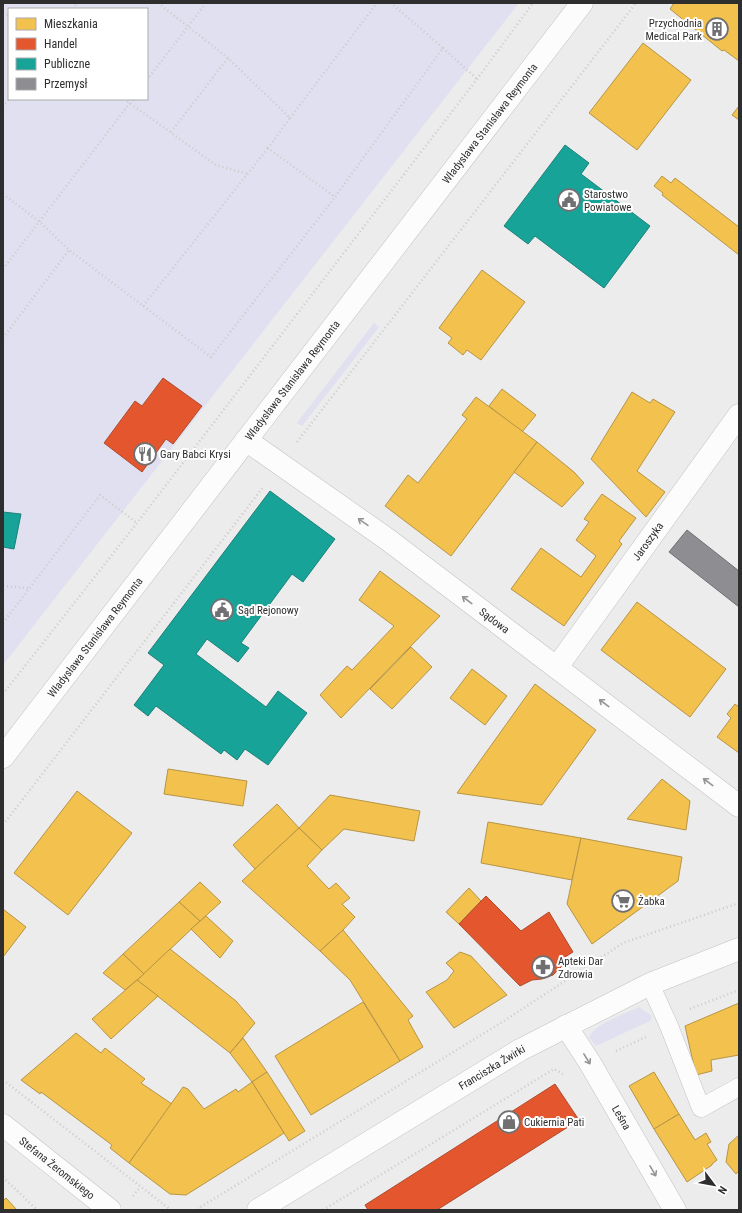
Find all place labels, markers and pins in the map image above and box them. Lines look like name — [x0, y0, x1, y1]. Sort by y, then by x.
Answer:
building icon: Przychodnia Medical Park — [704, 16, 730, 42]
place label: Przychodnia Medical Park — [646, 17, 702, 43]
public building icon: Starostwo Powiatowe — [556, 187, 582, 213]
place label: Starostwo Powiatowe — [584, 188, 631, 214]
restaurant icon: Gary Babci Krysi — [132, 441, 158, 467]
place label: Gary Babci Krysi — [160, 448, 231, 461]
public building icon: Sąd Rejonowy — [209, 597, 235, 623]
place label: Sąd Rejonowy — [238, 604, 299, 617]
supermarket icon: Żabka — [610, 888, 636, 914]
place label: Żabka — [638, 895, 665, 908]
pharmacy icon: Apteki Dar Zdrowia — [530, 954, 556, 980]
place label: Apteki Dar Zdrowia — [558, 955, 604, 981]
shop icon: Cukiernia Pati — [496, 1109, 522, 1135]
place label: Cukiernia Pati — [524, 1116, 584, 1129]

